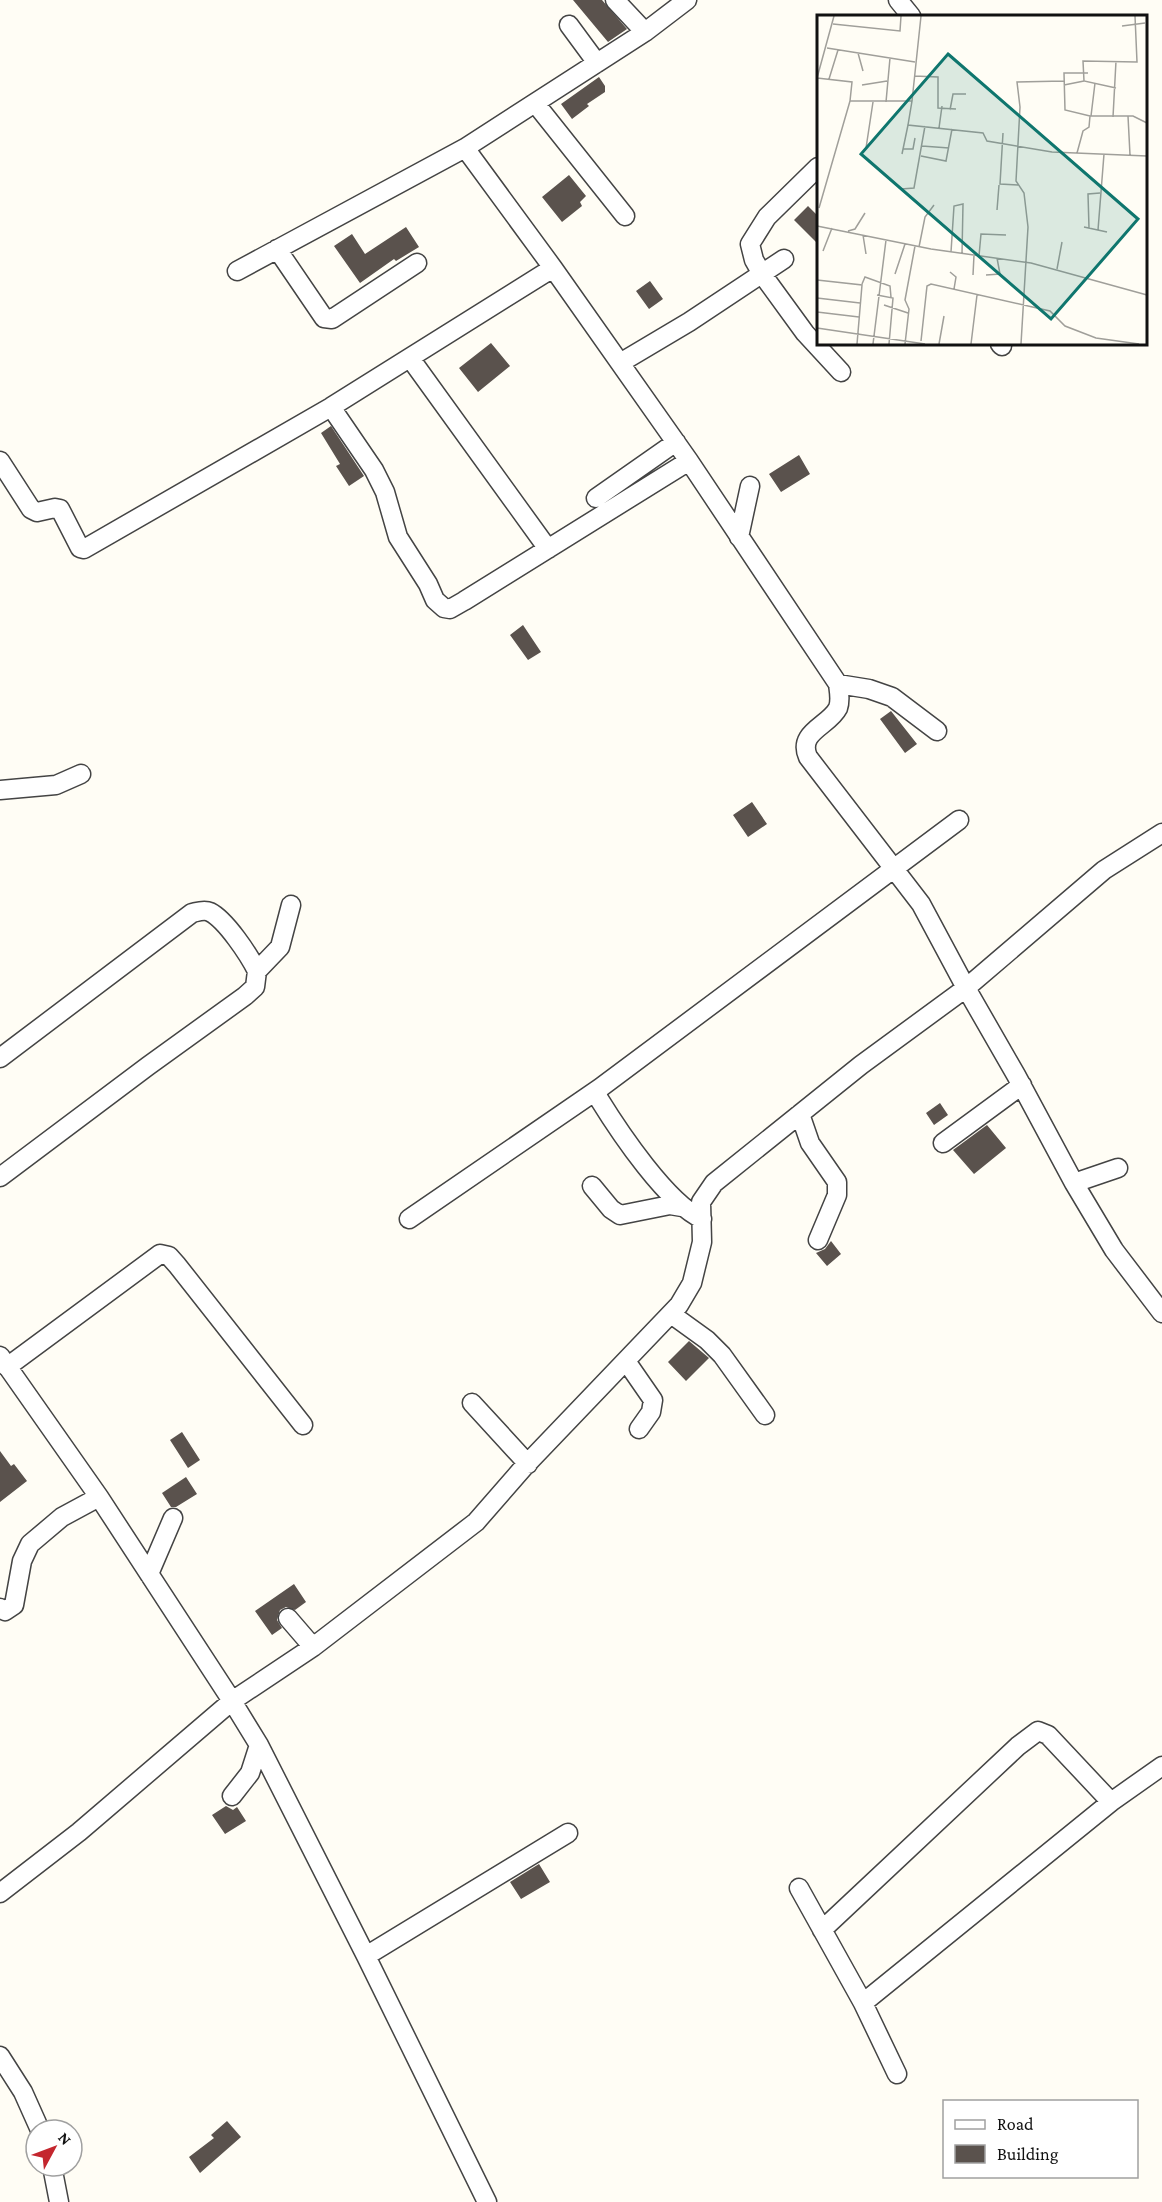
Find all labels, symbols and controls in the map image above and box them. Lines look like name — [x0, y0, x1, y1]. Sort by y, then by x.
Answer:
inset map — [817, 15, 1147, 345]
legend — [943, 2100, 1138, 2178]
text: Road — [997, 2114, 1034, 2134]
north arrow — [24, 2118, 84, 2178]
text: N — [55, 2129, 75, 2148]
text: Building — [997, 2144, 1059, 2164]

